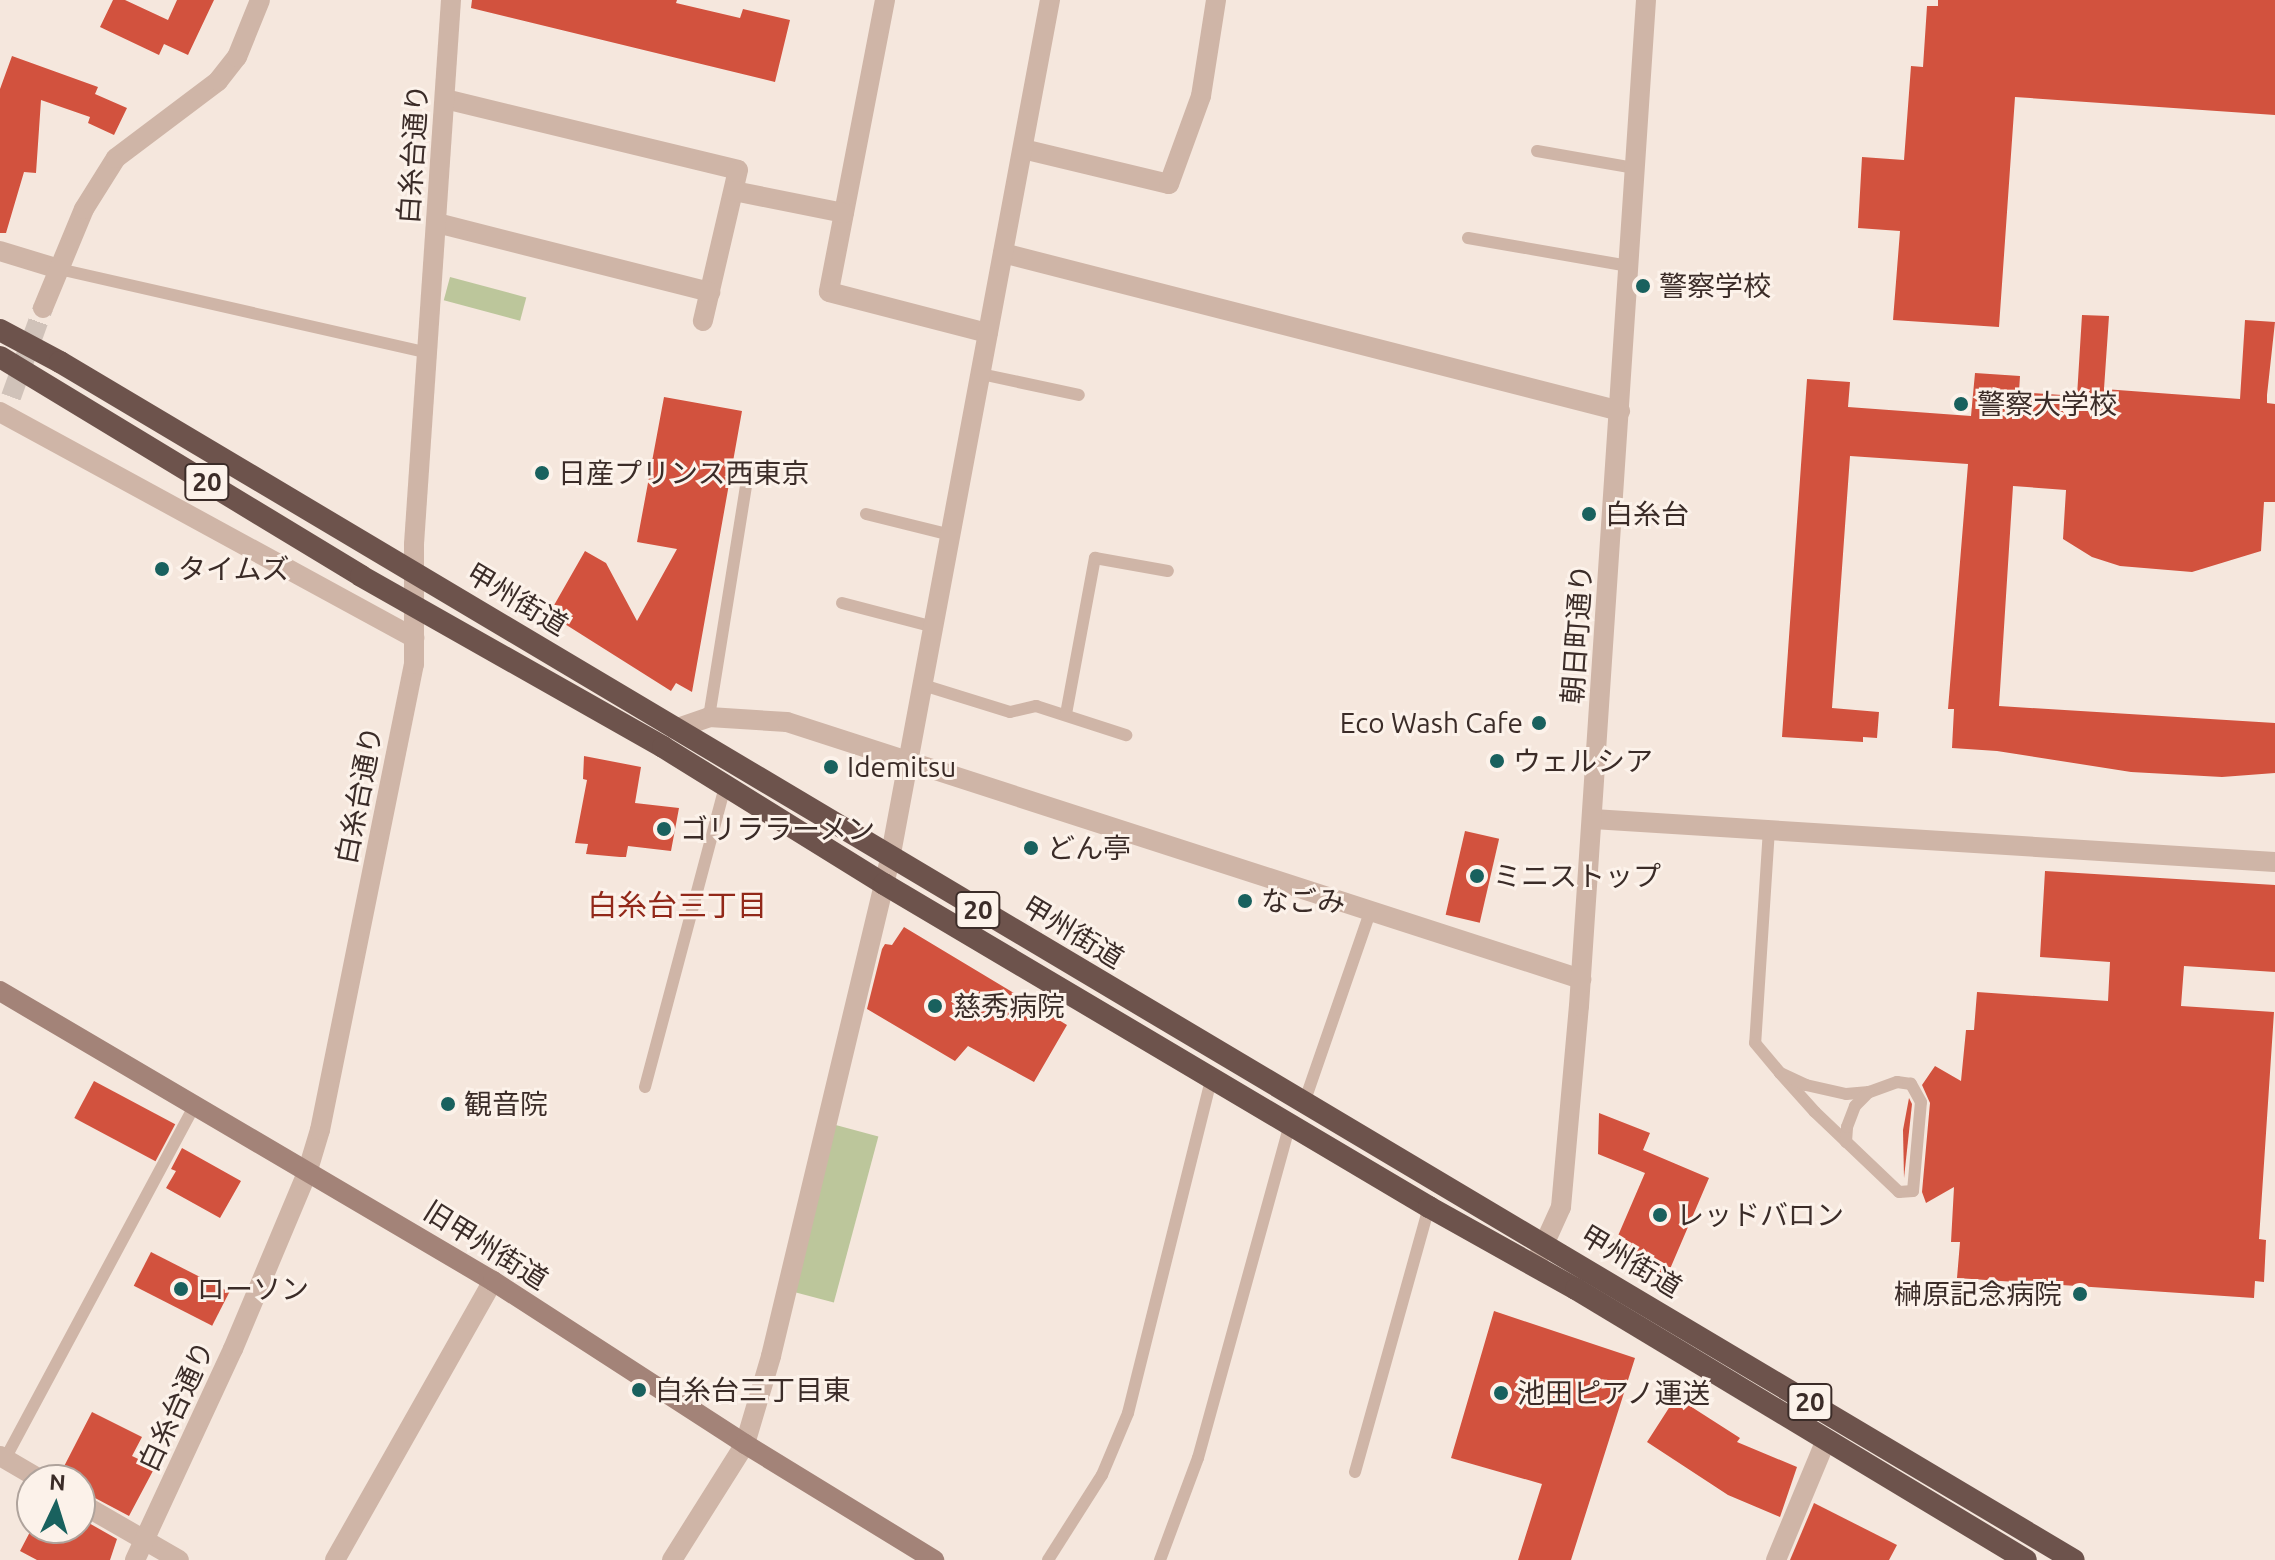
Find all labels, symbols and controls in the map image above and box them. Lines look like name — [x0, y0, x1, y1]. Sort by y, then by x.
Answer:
street label: 白糸台通り — [391, 83, 435, 225]
place label: 警察学校 — [1659, 269, 1771, 303]
marker: 警察学校 — [1634, 277, 1652, 295]
place label: 警察大学校 — [1977, 387, 2117, 421]
marker: 警察大学校 — [1952, 395, 1970, 413]
place label: 日産プリンス西東京 — [558, 456, 810, 490]
road number: 20 — [183, 460, 231, 504]
marker: 日産プリンス西東京 — [533, 464, 551, 482]
place label: 白糸台 — [1605, 497, 1689, 531]
marker: 白糸台 — [1580, 505, 1598, 523]
place label: タイムズ — [178, 552, 290, 586]
street label: 甲州街道 — [460, 556, 574, 642]
marker: タイムズ — [153, 560, 171, 578]
street label: 朝日町通り — [1555, 563, 1599, 705]
place label: Eco Wash Cafe — [1340, 706, 1523, 740]
marker: Eco Wash Cafe — [1530, 714, 1548, 732]
street label: 白糸台通り — [329, 723, 389, 867]
place label: ウェルシア — [1513, 744, 1653, 778]
place label: Idemitsu — [847, 750, 956, 784]
marker: ウェルシア — [1488, 752, 1506, 770]
marker: Idemitsu — [822, 758, 840, 776]
place label: ゴリララーメン — [680, 812, 876, 846]
marker: ゴリララーメン — [655, 820, 673, 838]
place label: どん亭 — [1047, 831, 1131, 865]
marker: どん亭 — [1022, 839, 1040, 857]
place label: ミニストップ — [1493, 859, 1661, 893]
marker: ミニストップ — [1468, 867, 1486, 885]
place label: なごみ — [1261, 884, 1345, 918]
district label: 白糸台三丁目 — [587, 887, 767, 923]
road number: 20 — [954, 888, 1002, 932]
street label: 甲州街道 — [1016, 889, 1130, 975]
marker: なごみ — [1236, 892, 1254, 910]
place label: 慈秀病院 — [953, 989, 1065, 1023]
marker: 慈秀病院 — [924, 995, 946, 1017]
place label: 観音院 — [464, 1087, 548, 1121]
marker: 観音院 — [439, 1095, 457, 1113]
street label: 旧甲州街道 — [418, 1194, 554, 1296]
place label: レッドバロン — [1676, 1198, 1844, 1232]
marker: レッドバロン — [1651, 1206, 1669, 1224]
street label: 甲州街道 — [1574, 1218, 1688, 1304]
place label: ローソン — [197, 1272, 309, 1306]
place label: 榊原記念病院 — [1894, 1277, 2062, 1311]
marker: ローソン — [172, 1280, 190, 1298]
marker: 榊原記念病院 — [2069, 1283, 2091, 1305]
street label: 白糸台通り — [131, 1335, 221, 1477]
place label: 白糸台三丁目東 — [655, 1373, 851, 1407]
place label: 池田ピアノ運送 — [1517, 1376, 1713, 1410]
road number: 20 — [1786, 1380, 1834, 1424]
marker: 白糸台三丁目東 — [630, 1381, 648, 1399]
marker: 池田ピアノ運送 — [1492, 1384, 1510, 1402]
north arrow — [16, 1464, 96, 1544]
text: N — [48, 1469, 67, 1495]

